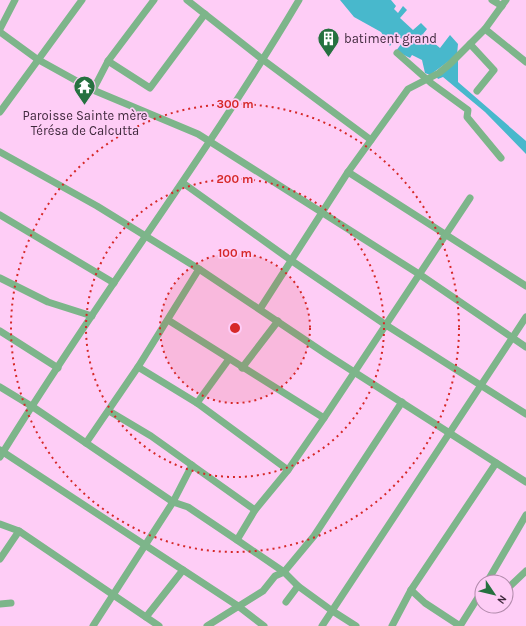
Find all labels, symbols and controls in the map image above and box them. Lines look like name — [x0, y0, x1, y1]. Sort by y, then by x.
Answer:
building icon: batiment grand — [315, 25, 341, 58]
place label: batiment grand — [344, 31, 437, 46]
temple icon: Paroisse Sainte mère Térésa de Calcutta — [72, 74, 98, 107]
text: 300 m — [216, 97, 254, 111]
place label: Paroisse Sainte mère Térésa de Calcutta — [22, 108, 148, 138]
text: 200 m — [217, 172, 253, 186]
text: 100 m — [218, 246, 252, 260]
centre of rings — [228, 321, 242, 335]
north arrow — [474, 574, 514, 614]
text: N — [494, 592, 509, 606]

